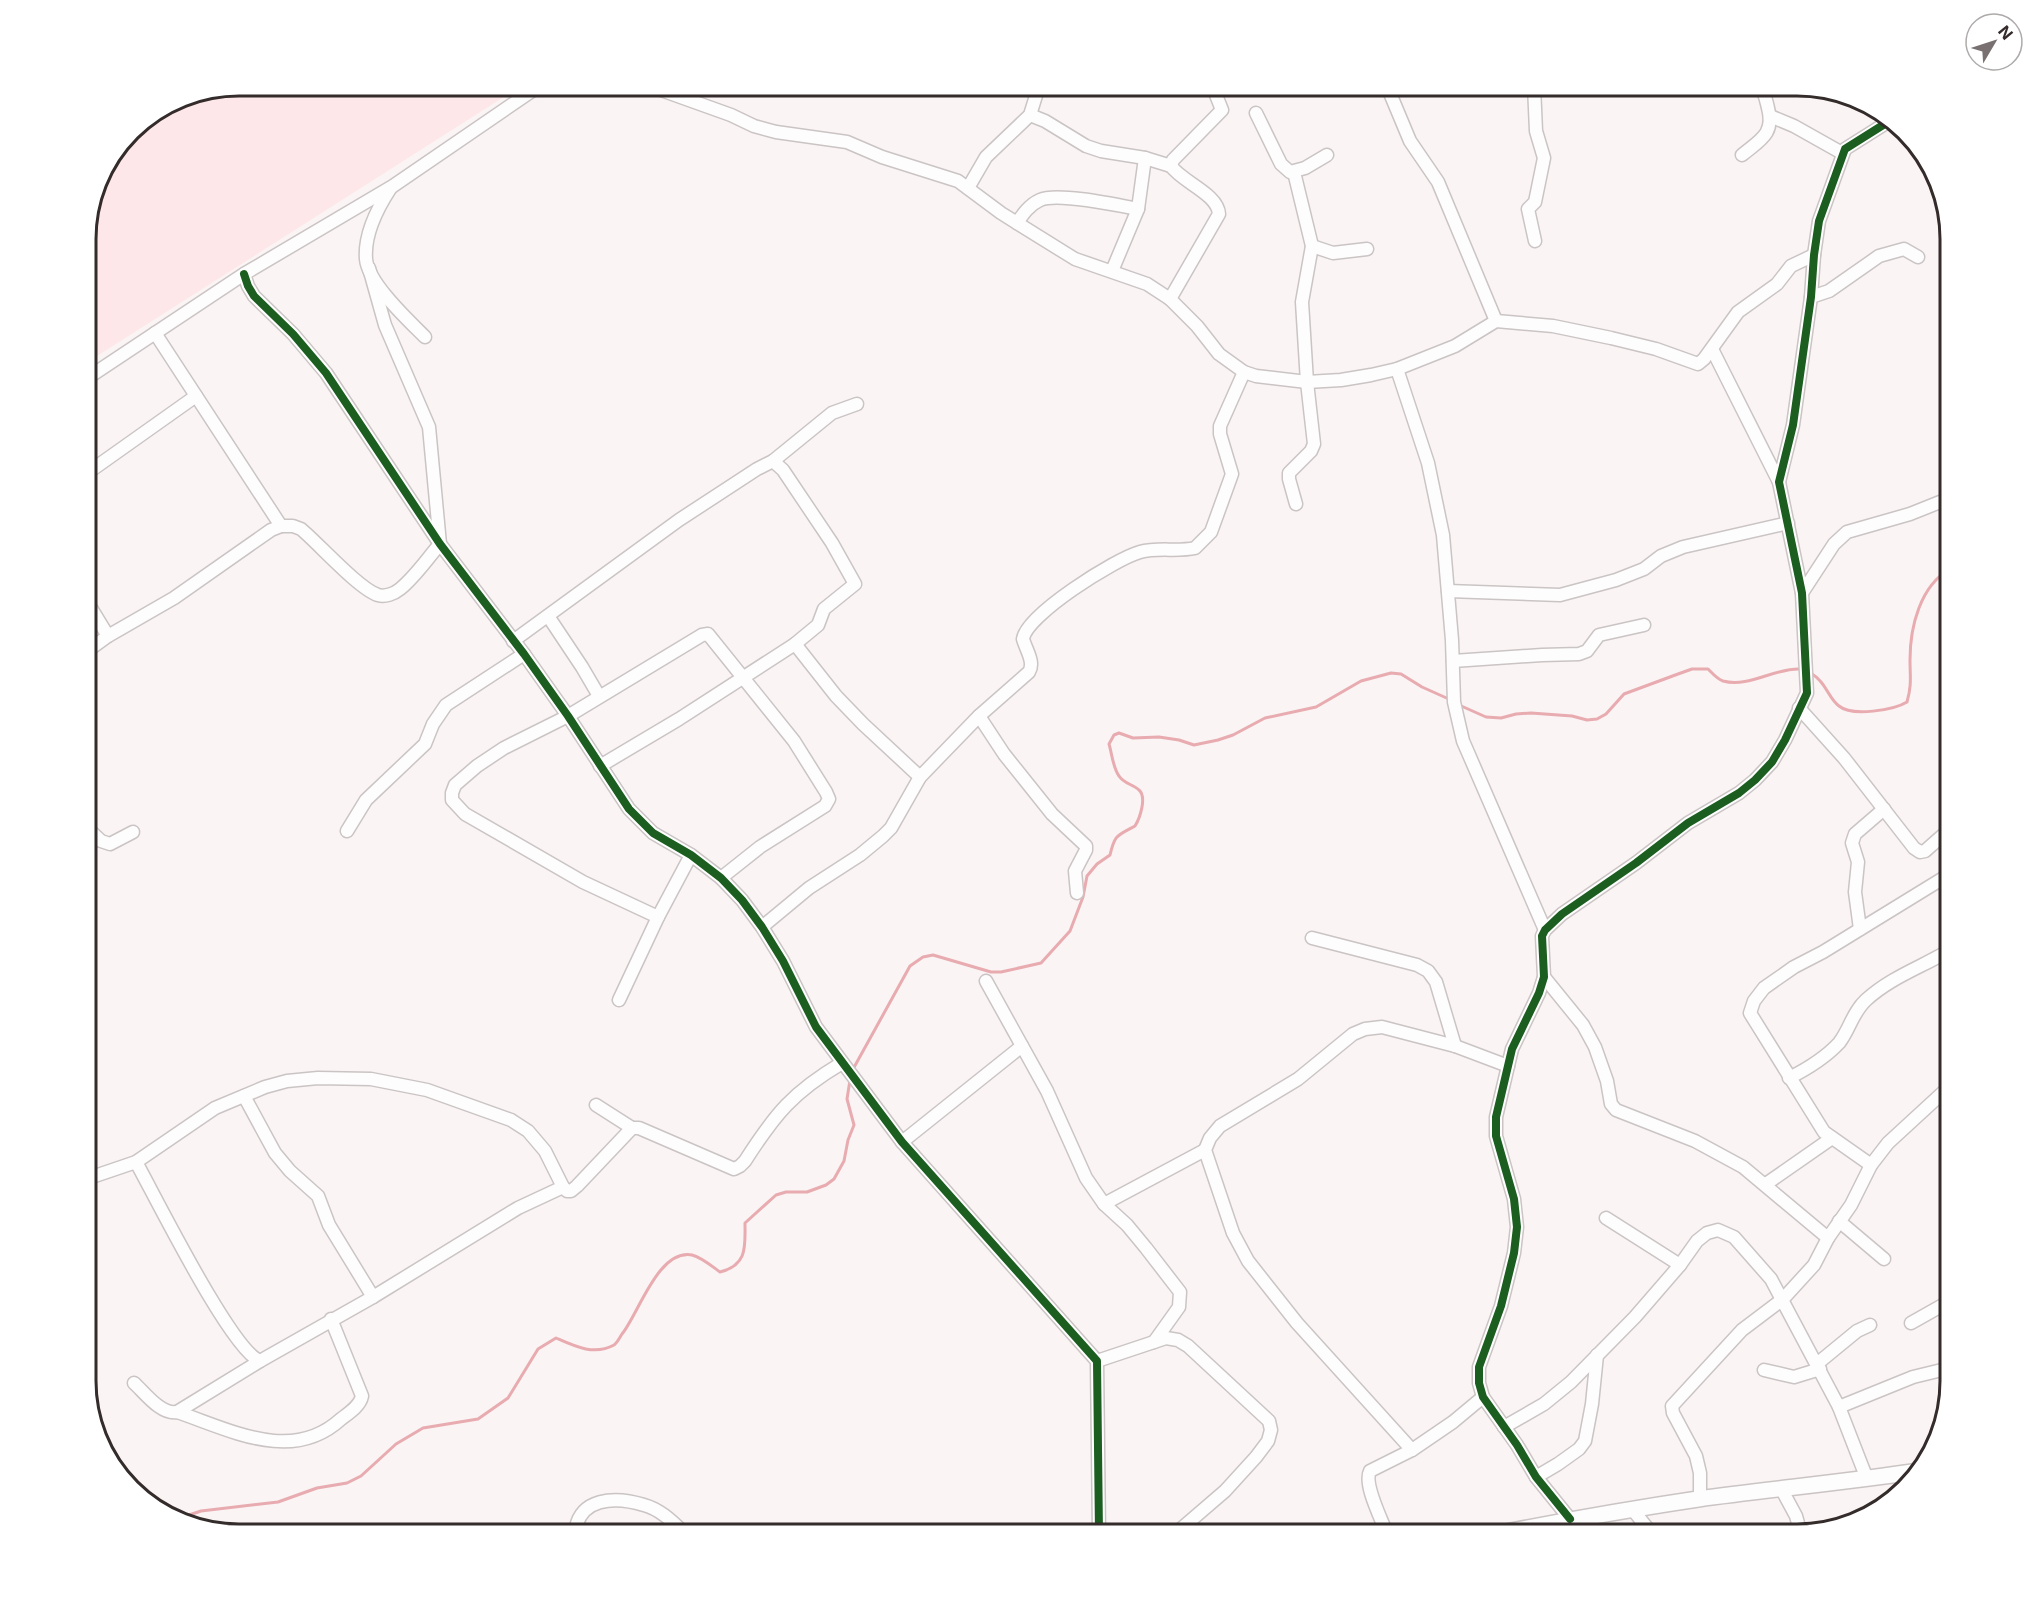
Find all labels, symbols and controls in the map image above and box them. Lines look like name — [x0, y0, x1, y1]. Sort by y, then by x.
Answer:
north arrow — [1964, 12, 2024, 72]
text: N — [1994, 22, 2017, 44]

